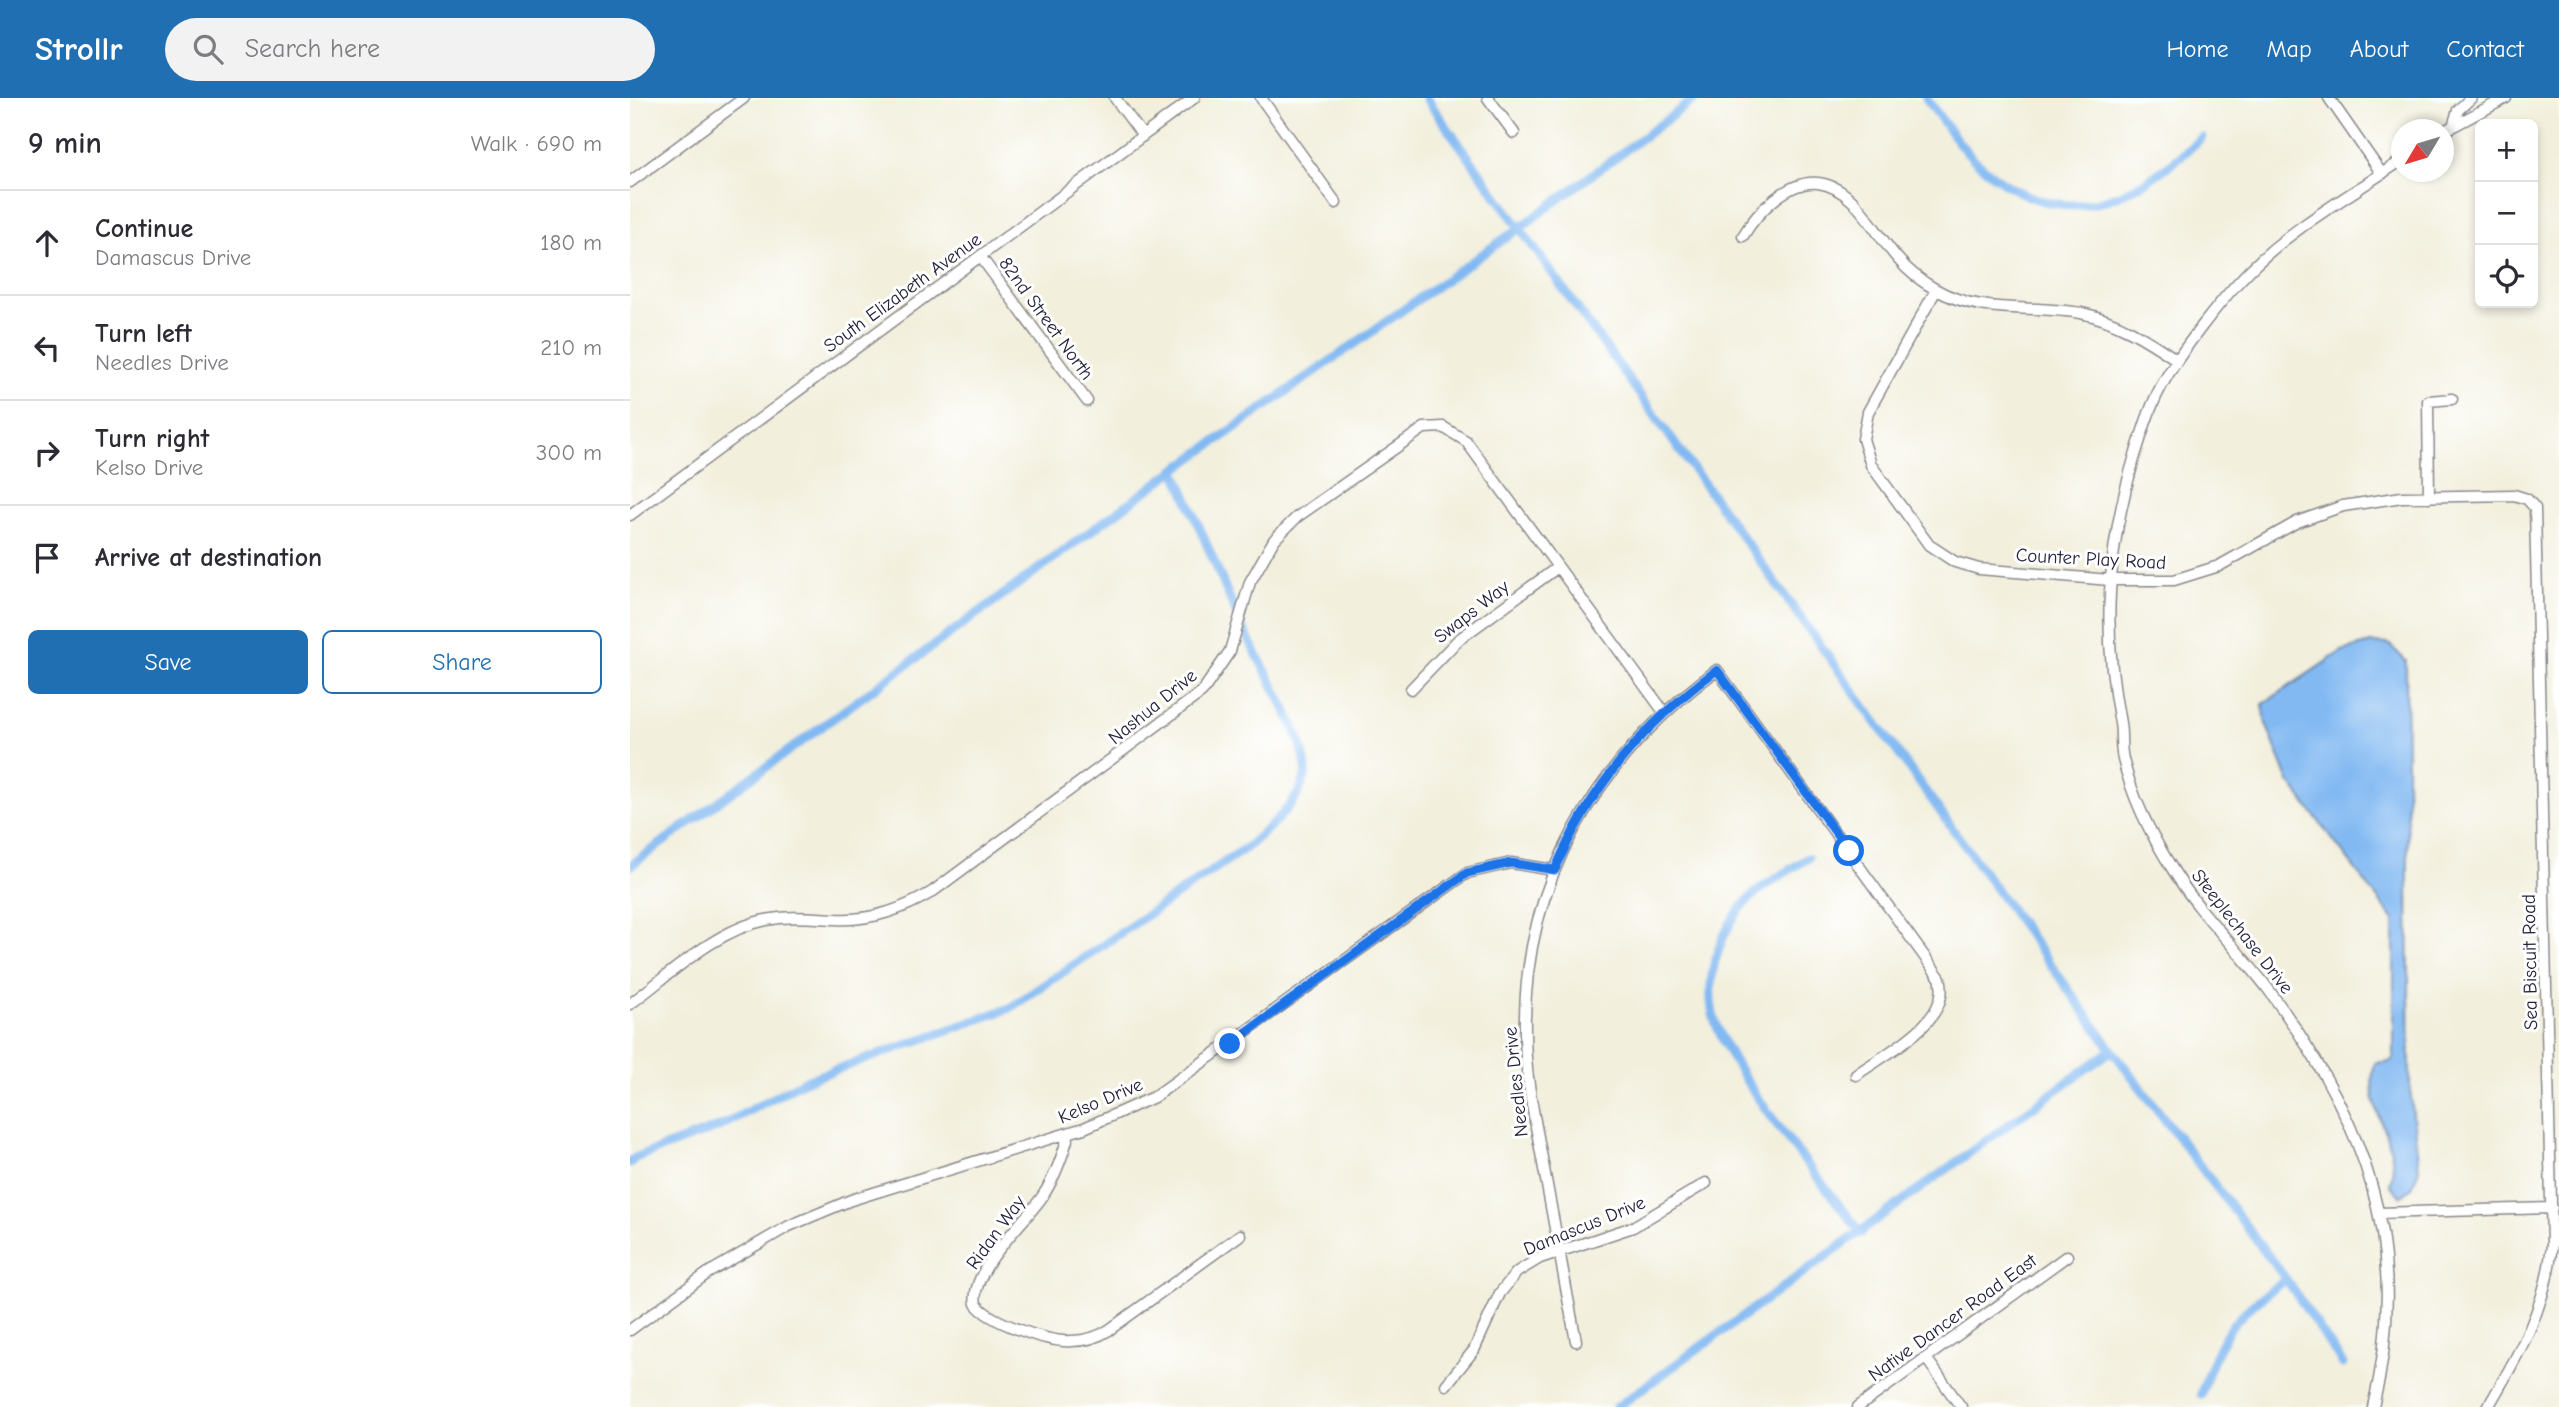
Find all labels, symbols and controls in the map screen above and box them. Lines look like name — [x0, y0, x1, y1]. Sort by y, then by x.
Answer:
search box — [165, 18, 655, 81]
text: Strollr — [35, 30, 123, 68]
icon: search — [189, 30, 227, 68]
text: Search here — [245, 34, 380, 64]
text: Home — [2167, 35, 2228, 63]
text: Map — [2266, 35, 2312, 63]
text: About — [2350, 35, 2408, 63]
text: Contact — [2446, 35, 2524, 63]
north arrow — [2391, 119, 2454, 182]
map controls — [2475, 119, 2538, 308]
button: + — [2475, 119, 2538, 182]
text: 9 min — [28, 126, 102, 161]
text: Walk · 690 m — [471, 130, 602, 157]
button: − — [2475, 182, 2538, 245]
text: Continue — [95, 214, 193, 244]
icon: ahead — [28, 224, 66, 262]
street label: South Elizabeth Avenue — [820, 228, 986, 357]
text: 180 m — [540, 229, 602, 256]
text: Damascus Drive — [95, 244, 251, 271]
button: locate — [2475, 245, 2538, 308]
street label: 82nd Street North — [994, 253, 1098, 384]
text: Turn left — [95, 319, 192, 349]
icon: left — [28, 329, 66, 367]
text: 210 m — [540, 334, 602, 361]
text: Needles Drive — [95, 349, 229, 376]
text: Turn right — [95, 424, 209, 454]
icon: right — [28, 434, 66, 472]
text: 300 m — [536, 439, 602, 466]
text: Kelso Drive — [95, 454, 203, 481]
icon: arrive — [28, 539, 66, 577]
text: Arrive at destination — [95, 543, 322, 573]
street label: Counter Play Road — [2015, 544, 2167, 574]
street label: Swaps Way — [1430, 575, 1514, 648]
button: Save — [28, 630, 308, 694]
button: Share — [322, 630, 602, 694]
street label: Nashua Drive — [1104, 665, 1201, 749]
route start — [1833, 835, 1864, 866]
street label: Steeplechase Drive — [2187, 865, 2298, 998]
street label: Sea Biscuit Road — [2518, 894, 2542, 1030]
street label: Needles Drive — [1499, 1026, 1533, 1138]
route end — [1214, 1028, 1245, 1059]
street label: Kelso Drive — [1055, 1073, 1146, 1129]
street label: Ridan Way — [962, 1191, 1030, 1274]
street label: Damascus Drive — [1520, 1192, 1648, 1260]
street label: Native Dancer Road East — [1864, 1249, 2041, 1386]

